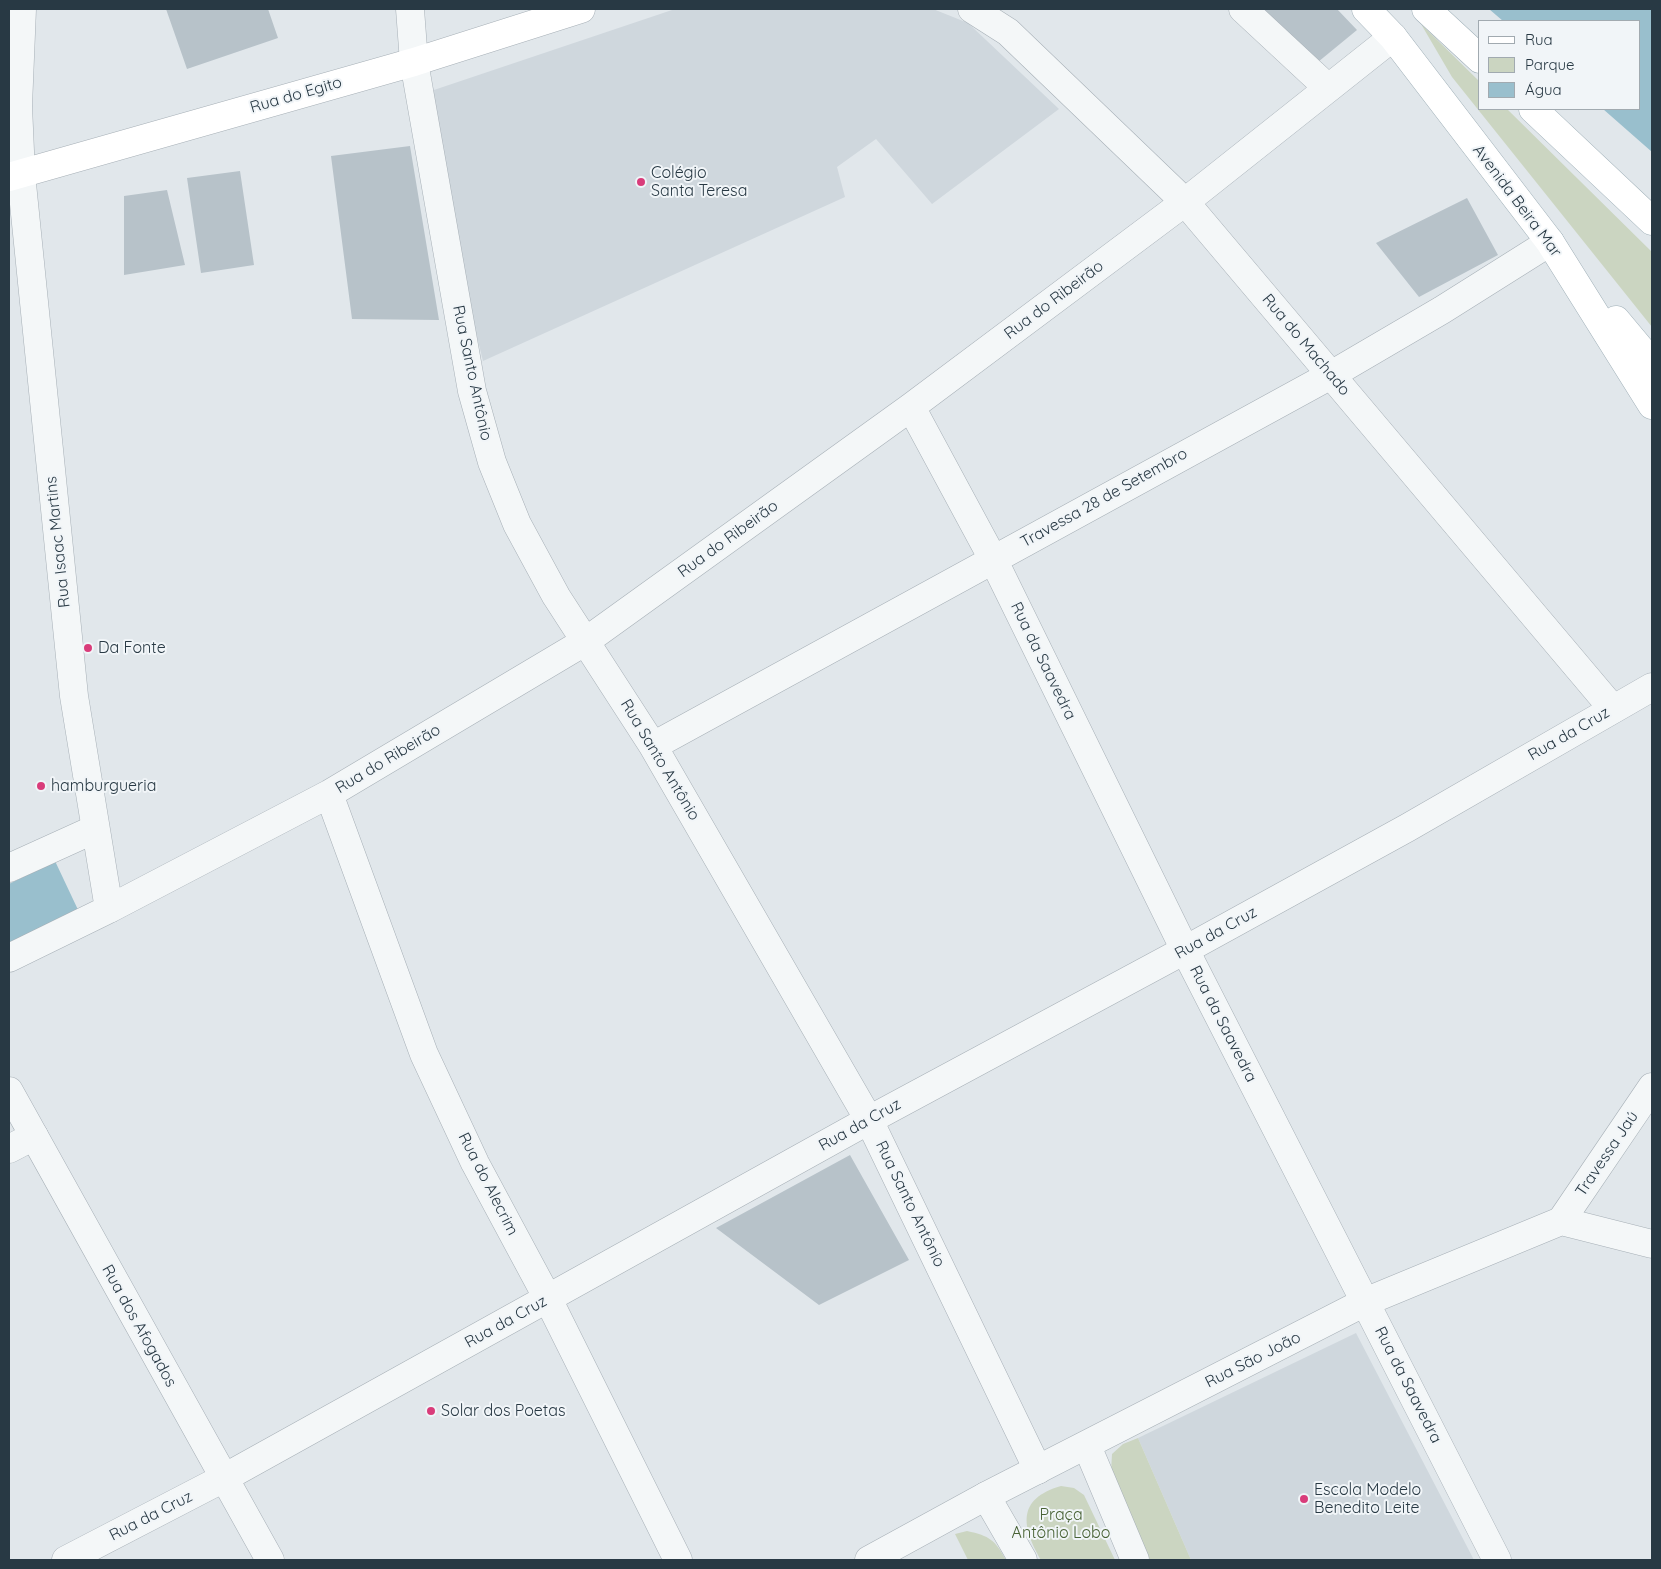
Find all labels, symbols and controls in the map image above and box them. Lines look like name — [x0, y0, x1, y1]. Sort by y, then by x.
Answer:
legend — [1478, 20, 1641, 110]
text: Rua — [1525, 30, 1553, 49]
text: Parque — [1525, 55, 1575, 74]
street label: Rua do Egito — [248, 73, 344, 117]
text: Água — [1525, 80, 1562, 99]
street label: Avenida Beira Mar — [1468, 141, 1566, 261]
place label: Colégio Santa Teresa — [651, 163, 747, 201]
marker: Colégio Santa Teresa — [635, 176, 647, 188]
street label: Rua do Ribeirão — [1001, 256, 1107, 344]
street label: Rua do Machado — [1258, 290, 1354, 400]
street label: Rua Santo Antônio — [448, 303, 496, 443]
street label: Travessa 28 de Setembro — [1017, 444, 1191, 552]
street label: Rua Isaac Martins — [42, 475, 74, 609]
street label: Rua do Ribeirão — [674, 496, 782, 582]
street label: Rua da Saavedra — [1006, 599, 1080, 723]
place label: Da Fonte — [98, 638, 166, 658]
marker: Da Fonte — [82, 642, 94, 654]
street label: Rua Santo Antônio — [616, 696, 704, 824]
street label: Rua da Cruz — [1525, 703, 1613, 765]
street label: Rua do Ribeirão — [332, 720, 444, 798]
place label: hamburgueria — [51, 776, 156, 796]
marker: hamburgueria — [35, 780, 47, 792]
street label: Rua da Cruz — [1172, 903, 1260, 963]
street label: Rua da Saavedra — [1185, 962, 1261, 1086]
street label: Rua da Cruz — [816, 1095, 904, 1155]
street label: Travessa Jaú — [1571, 1108, 1643, 1200]
street label: Rua do Alecrim — [454, 1129, 522, 1239]
street label: Rua Santo Antônio — [871, 1138, 949, 1270]
street label: Rua dos Afogados — [97, 1262, 181, 1390]
street label: Rua da Cruz — [462, 1292, 550, 1352]
street label: Rua da Saavedra — [1370, 1323, 1446, 1447]
street label: Rua São João — [1202, 1328, 1304, 1392]
place label: Solar dos Poetas — [441, 1401, 565, 1421]
marker: Solar dos Poetas — [425, 1405, 437, 1417]
place label: Escola Modelo Benedito Leite — [1314, 1480, 1421, 1518]
street label: Rua da Cruz — [106, 1487, 196, 1545]
marker: Escola Modelo Benedito Leite — [1298, 1493, 1310, 1505]
park label: Praça Antônio Lobo — [1012, 1505, 1110, 1543]

